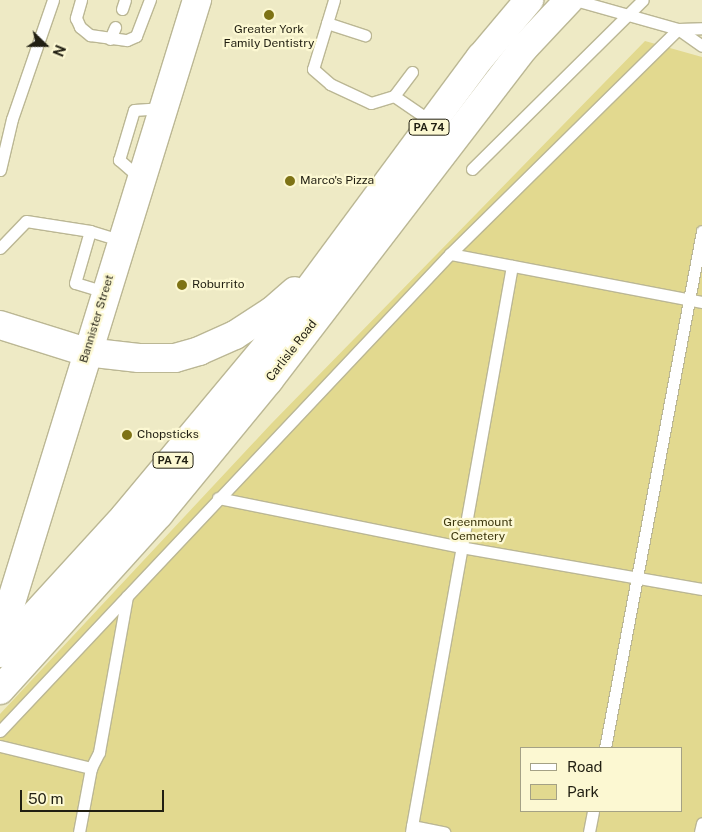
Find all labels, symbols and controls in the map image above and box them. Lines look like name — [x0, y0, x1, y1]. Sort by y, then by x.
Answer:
marker: Greater York Family Dentistry — [263, 9, 275, 21]
north arrow — [20, 20, 70, 70]
place label: Greater York Family Dentistry — [223, 23, 315, 51]
text: N — [49, 43, 68, 59]
road number: PA 74 — [408, 118, 450, 136]
place label: Marco's Pizza — [300, 174, 374, 188]
marker: Marco's Pizza — [284, 175, 296, 187]
street label: Bannister Street — [77, 273, 117, 365]
place label: Roburrito — [192, 278, 245, 292]
marker: Roburrito — [176, 279, 188, 291]
street label: Carlisle Road — [264, 318, 320, 384]
place label: Chopsticks — [137, 428, 199, 442]
marker: Chopsticks — [121, 429, 133, 441]
road number: PA 74 — [152, 452, 194, 468]
park label: Greenmount Cemetery — [443, 516, 513, 544]
legend — [520, 747, 682, 812]
text: Road — [567, 758, 603, 775]
scale bar — [22, 780, 166, 812]
text: Park — [567, 783, 599, 800]
text: 50 m — [28, 790, 63, 807]

